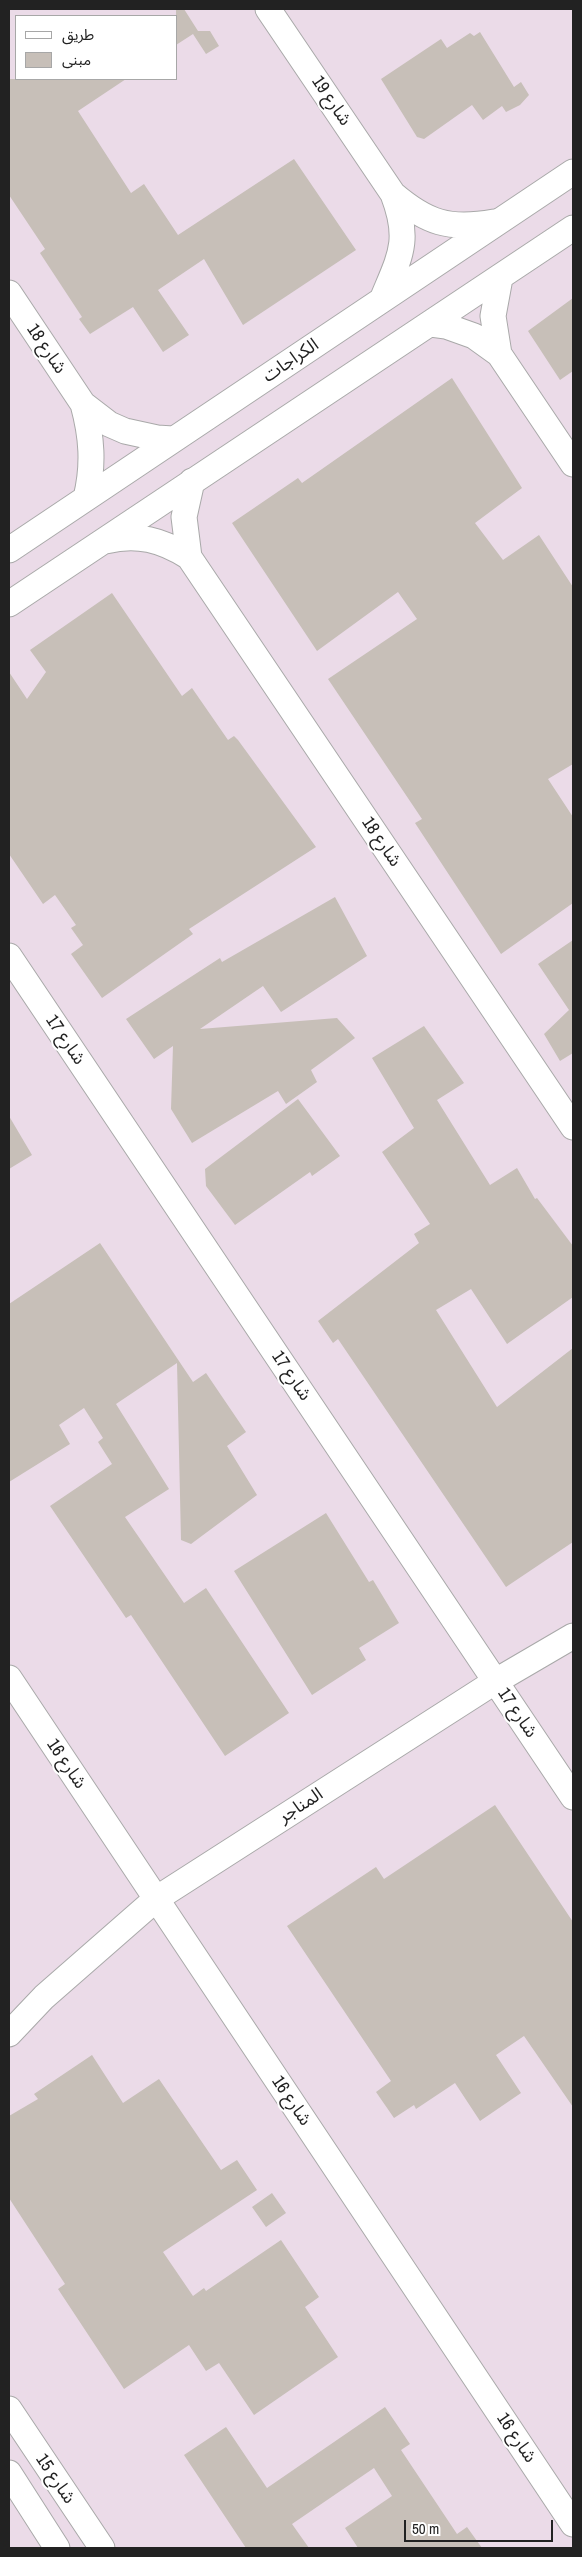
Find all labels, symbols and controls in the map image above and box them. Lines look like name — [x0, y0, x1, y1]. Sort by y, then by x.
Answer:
legend — [15, 15, 178, 80]
text: طريق — [62, 24, 94, 45]
text: مبنى — [62, 49, 91, 70]
street label: شارع 19 — [307, 72, 355, 130]
street label: شارع 18 — [22, 320, 70, 378]
street label: الكراجات — [259, 334, 323, 388]
street label: شارع 18 — [357, 813, 405, 871]
street label: شارع 17 — [41, 1011, 89, 1069]
street label: شارع 17 — [267, 1347, 315, 1405]
street label: شارع 17 — [493, 1684, 541, 1742]
street label: شارع 16 — [42, 1735, 90, 1793]
street label: المناجر — [275, 1784, 327, 1828]
street label: شارع 16 — [267, 2072, 315, 2130]
street label: شارع 16 — [492, 2409, 540, 2467]
street label: شارع 15 — [31, 2450, 79, 2508]
scale bar — [407, 2510, 556, 2542]
text: 50 m — [412, 2518, 439, 2539]

